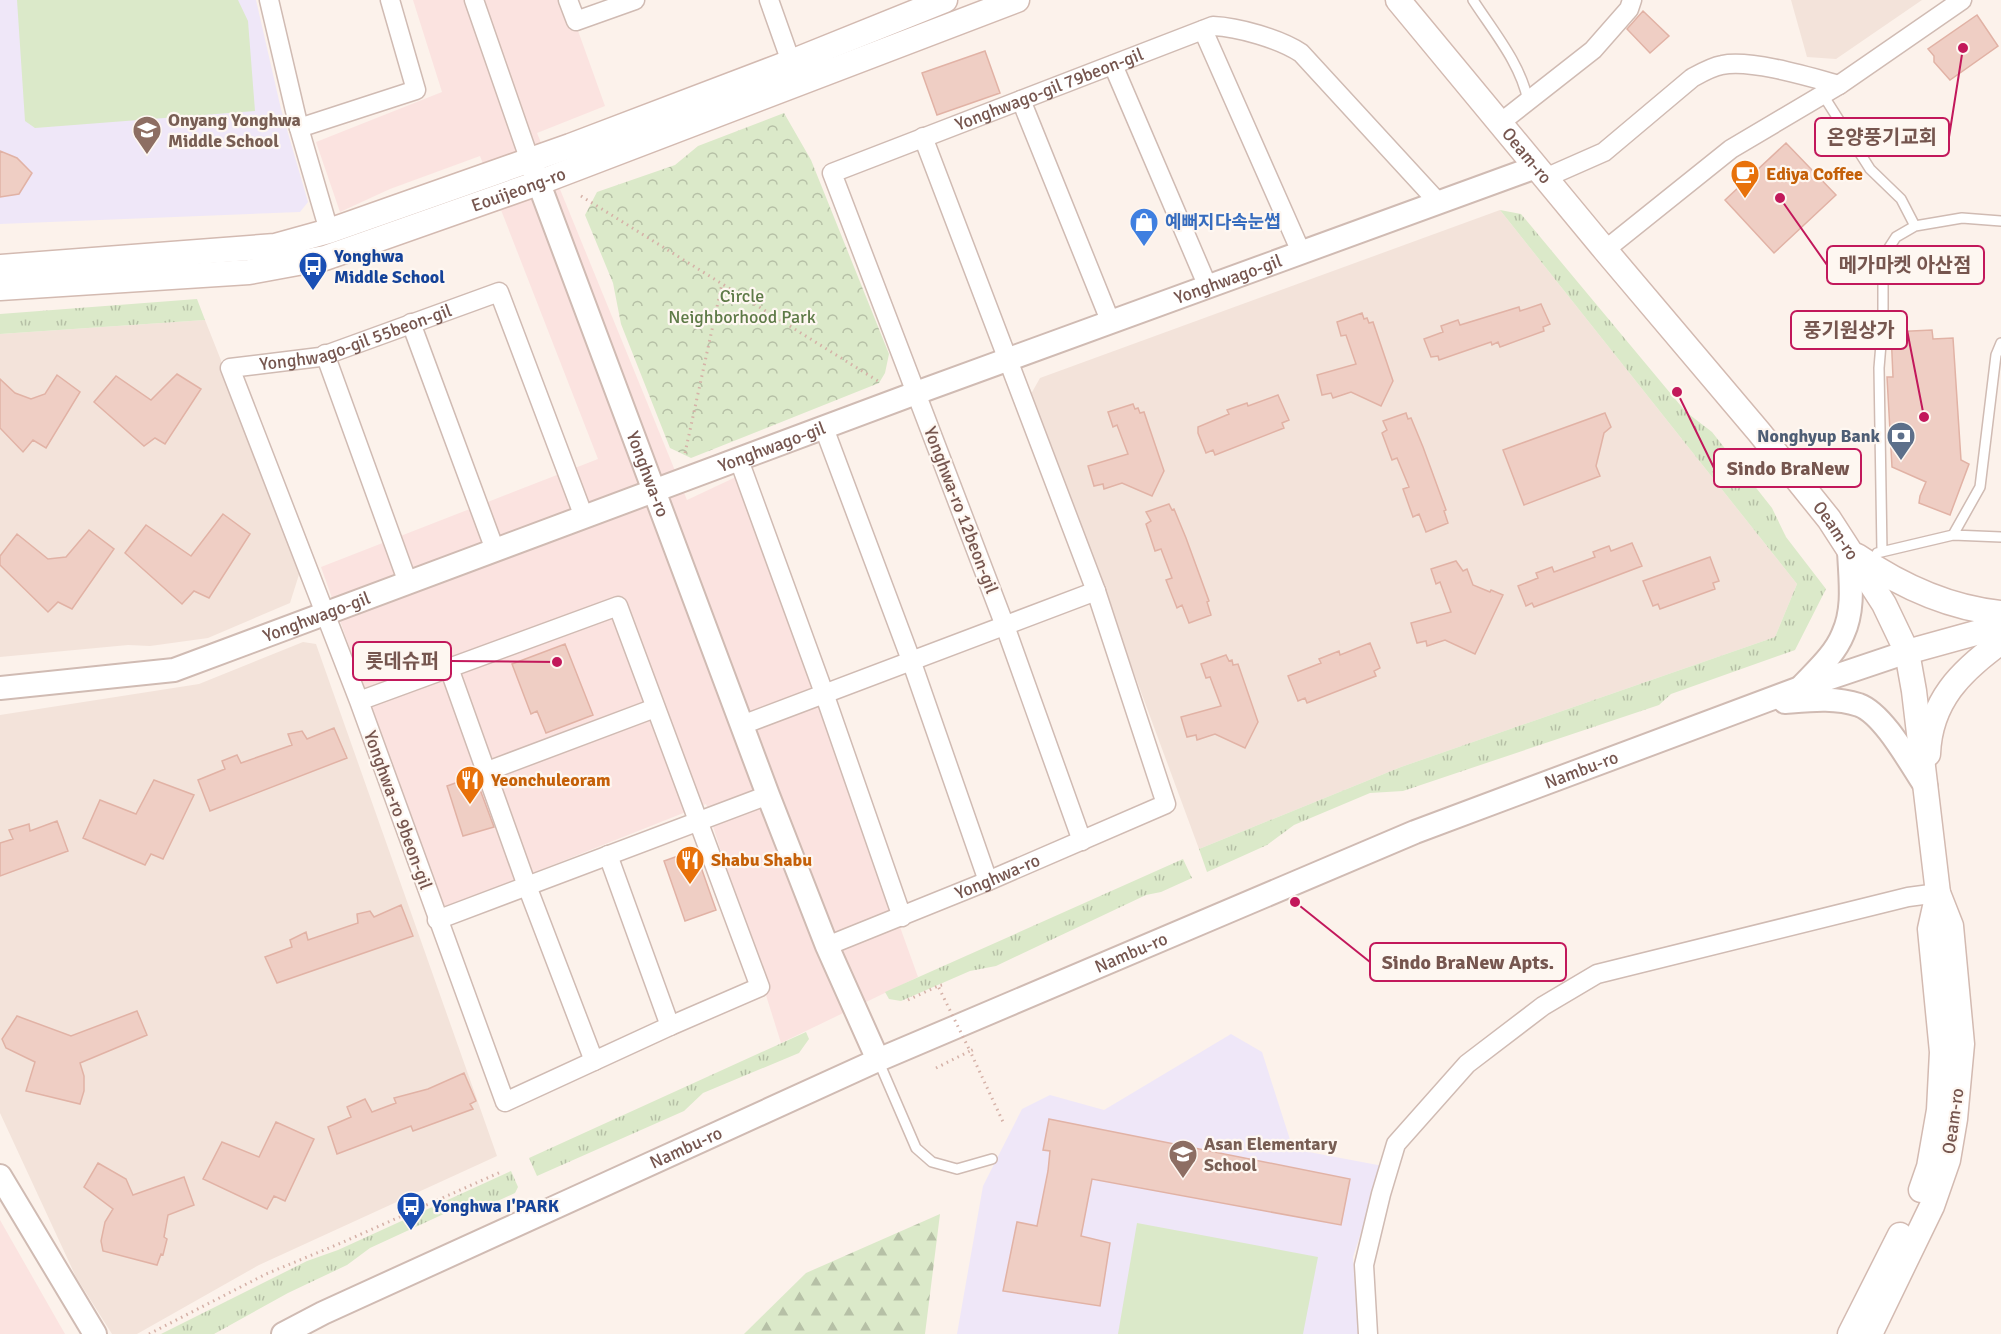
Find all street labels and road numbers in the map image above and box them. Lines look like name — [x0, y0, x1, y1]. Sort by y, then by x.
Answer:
street label: Yonghwago-gil 79beon-gil — [952, 43, 1146, 136]
street label: Oeam-ro — [1497, 123, 1556, 188]
street label: Eouijeong-ro — [468, 162, 569, 217]
street label: Yonghwago-gil — [1171, 250, 1285, 309]
street label: Yonghwago-gil 55beon-gil — [258, 299, 455, 375]
street label: Yonghwago-gil — [715, 417, 829, 477]
street label: Yonghwa-ro 12beon-gil — [919, 423, 1003, 597]
street label: Yonghwa-ro — [622, 428, 674, 520]
street label: Oeam-ro — [1808, 497, 1864, 564]
street label: Yonghwago-gil — [260, 587, 373, 647]
street label: Yonghwa-ro 9beon-gil — [359, 728, 437, 892]
street label: Nambu-ro — [1541, 746, 1621, 794]
street label: Yonghwa-ro — [952, 849, 1043, 904]
street label: Nambu-ro — [1091, 927, 1171, 978]
street label: Oeam-ro — [1937, 1087, 1969, 1155]
street label: Nambu-ro — [646, 1122, 726, 1174]

